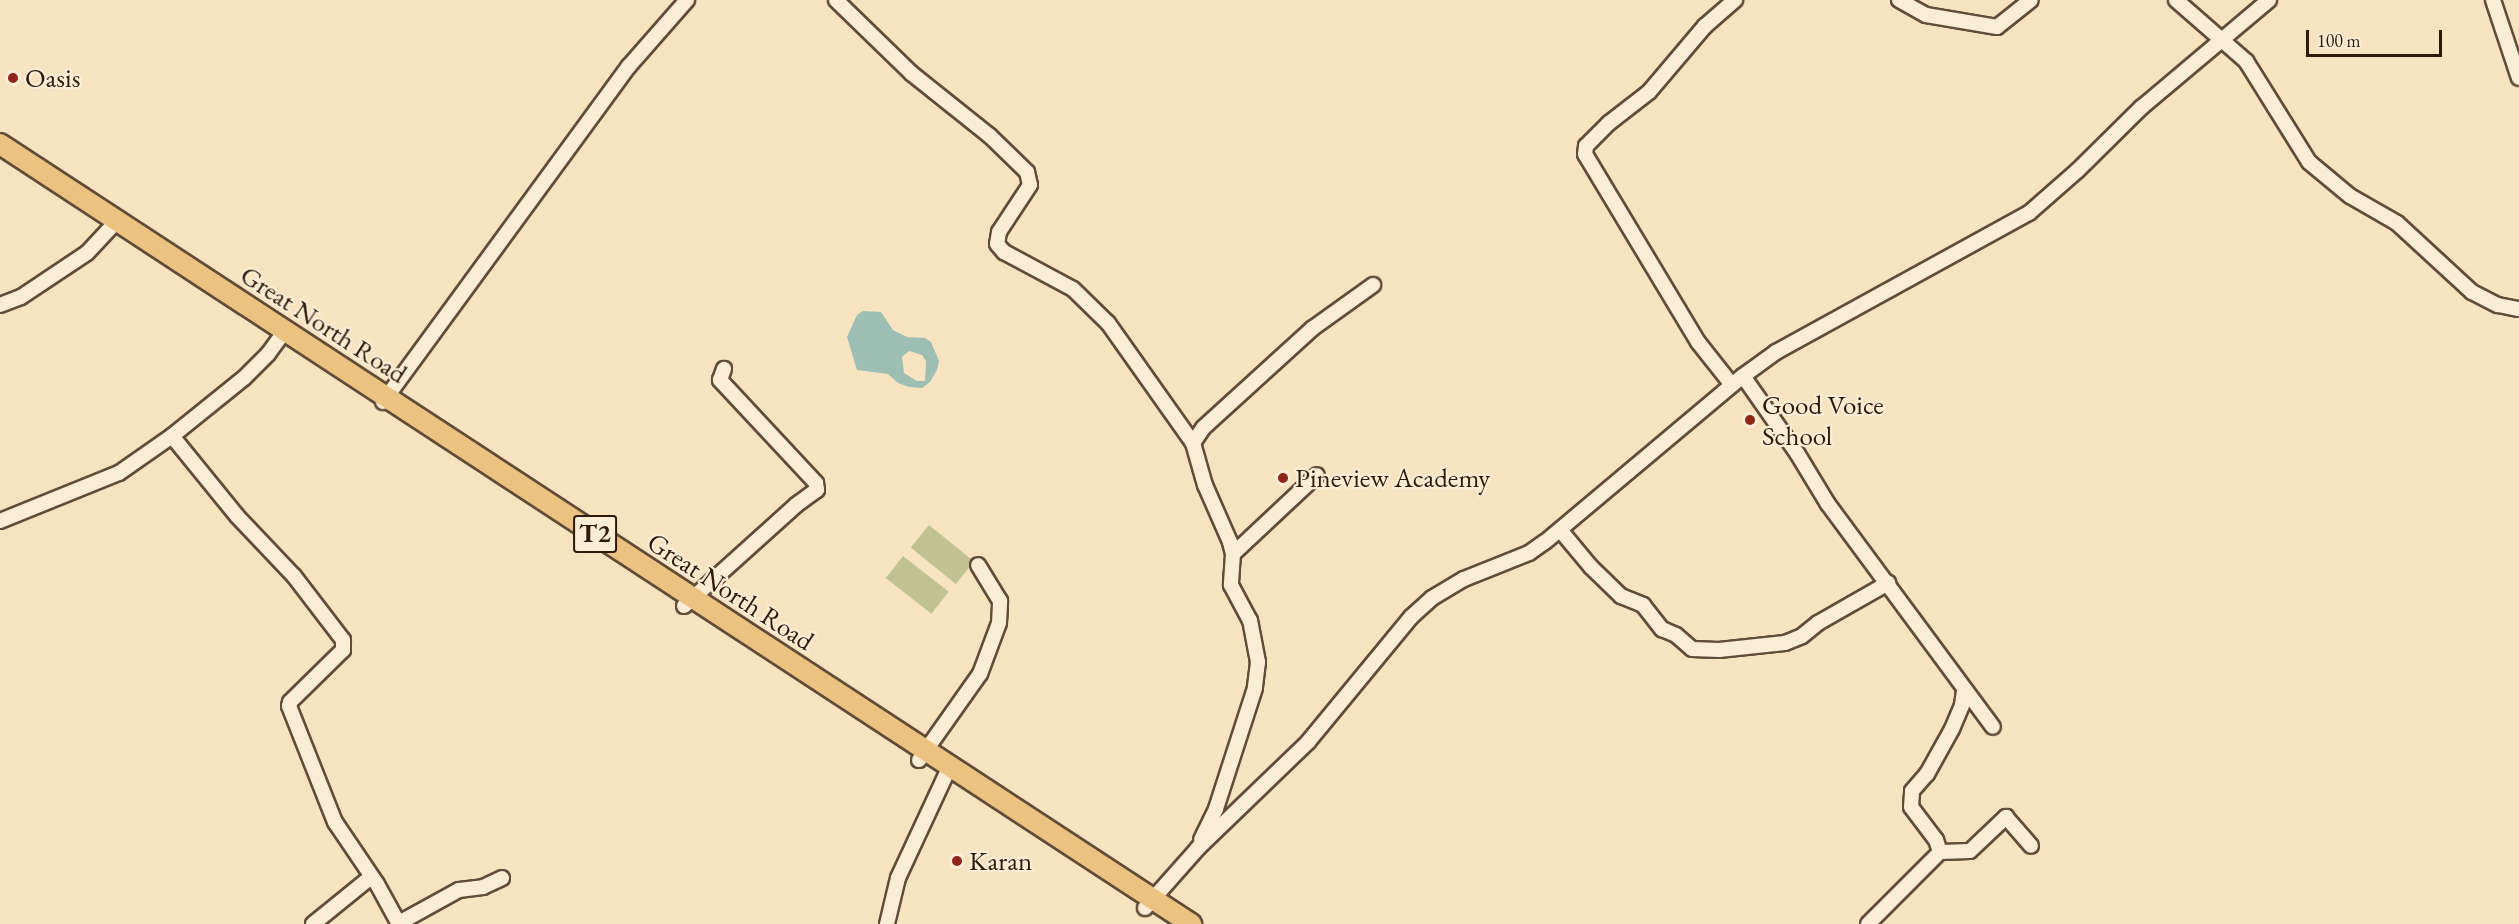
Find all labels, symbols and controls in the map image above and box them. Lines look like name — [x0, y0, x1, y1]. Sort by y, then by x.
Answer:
scale bar — [2309, 18, 2446, 56]
text: 100 m — [2317, 29, 2361, 52]
place label: Oasis — [25, 62, 80, 94]
marker: Oasis — [6, 71, 20, 85]
street label: Great North Road — [235, 258, 413, 390]
place label: Good Voice School — [1762, 388, 1884, 451]
marker: Good Voice School — [1743, 413, 1757, 427]
place label: Pineview Academy — [1295, 462, 1490, 494]
marker: Pineview Academy — [1276, 471, 1290, 485]
road number: T2 — [572, 511, 618, 557]
street label: Great North Road — [642, 525, 820, 657]
place label: Karan — [969, 845, 1032, 877]
marker: Karan — [950, 854, 964, 868]

